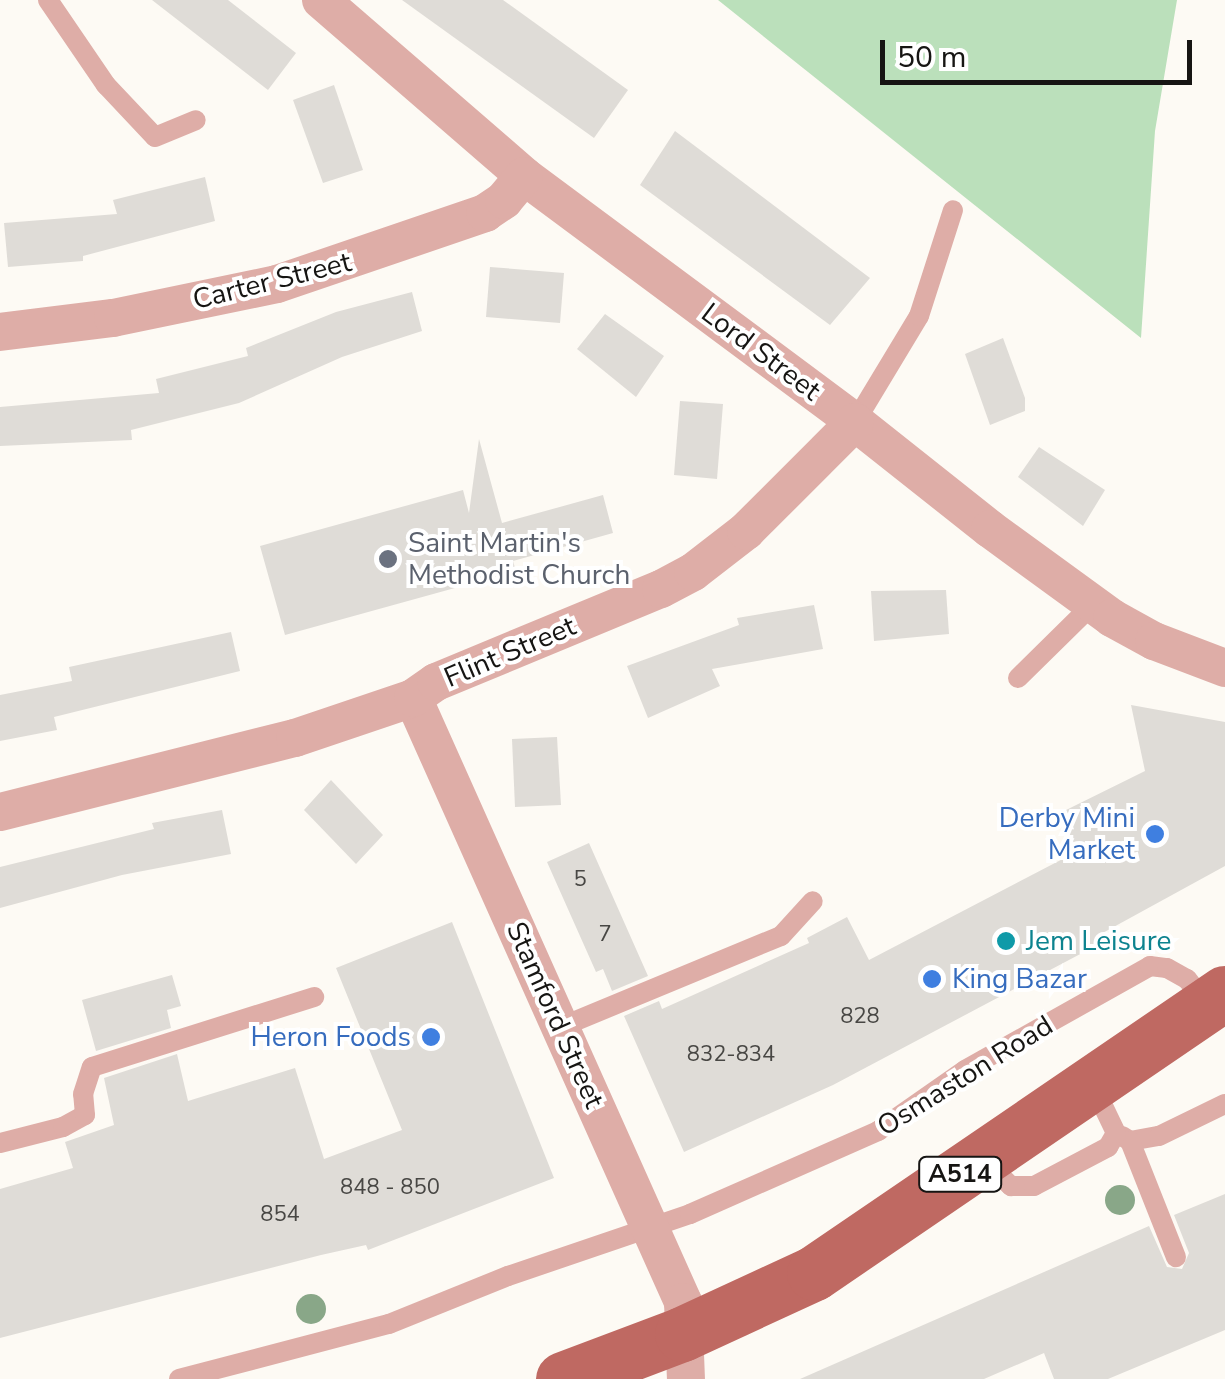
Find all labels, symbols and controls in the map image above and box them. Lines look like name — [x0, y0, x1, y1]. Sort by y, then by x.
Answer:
scale bar — [885, 20, 1198, 82]
text: 50 m — [897, 37, 966, 78]
street label: Carter Street — [189, 245, 355, 317]
street label: Lord Street — [695, 296, 827, 408]
place label: Saint Martin's Methodist Church — [408, 526, 630, 592]
marker: Saint Martin's Methodist Church — [377, 548, 399, 570]
street label: Flint Street — [439, 609, 581, 695]
place label: Derby Mini Market — [999, 801, 1135, 867]
marker: Derby Mini Market — [1144, 823, 1166, 845]
house number: 5 — [573, 867, 587, 893]
street label: Stamford Street — [499, 917, 611, 1113]
house number: 7 — [598, 922, 612, 948]
place label: Jem Leisure — [1026, 924, 1172, 958]
marker: Jem Leisure — [995, 930, 1017, 952]
place label: King Bazar — [952, 962, 1087, 996]
marker: King Bazar — [921, 968, 943, 990]
house number: 828 — [840, 1004, 880, 1030]
street label: Osmaston Road — [871, 1009, 1059, 1143]
place label: Heron Foods — [251, 1020, 411, 1054]
marker: Heron Foods — [420, 1026, 442, 1048]
house number: 832-834 — [687, 1042, 775, 1068]
road number: A514 — [918, 1154, 1002, 1194]
house number: 848 - 850 — [340, 1175, 440, 1201]
house number: 854 — [260, 1202, 300, 1228]

